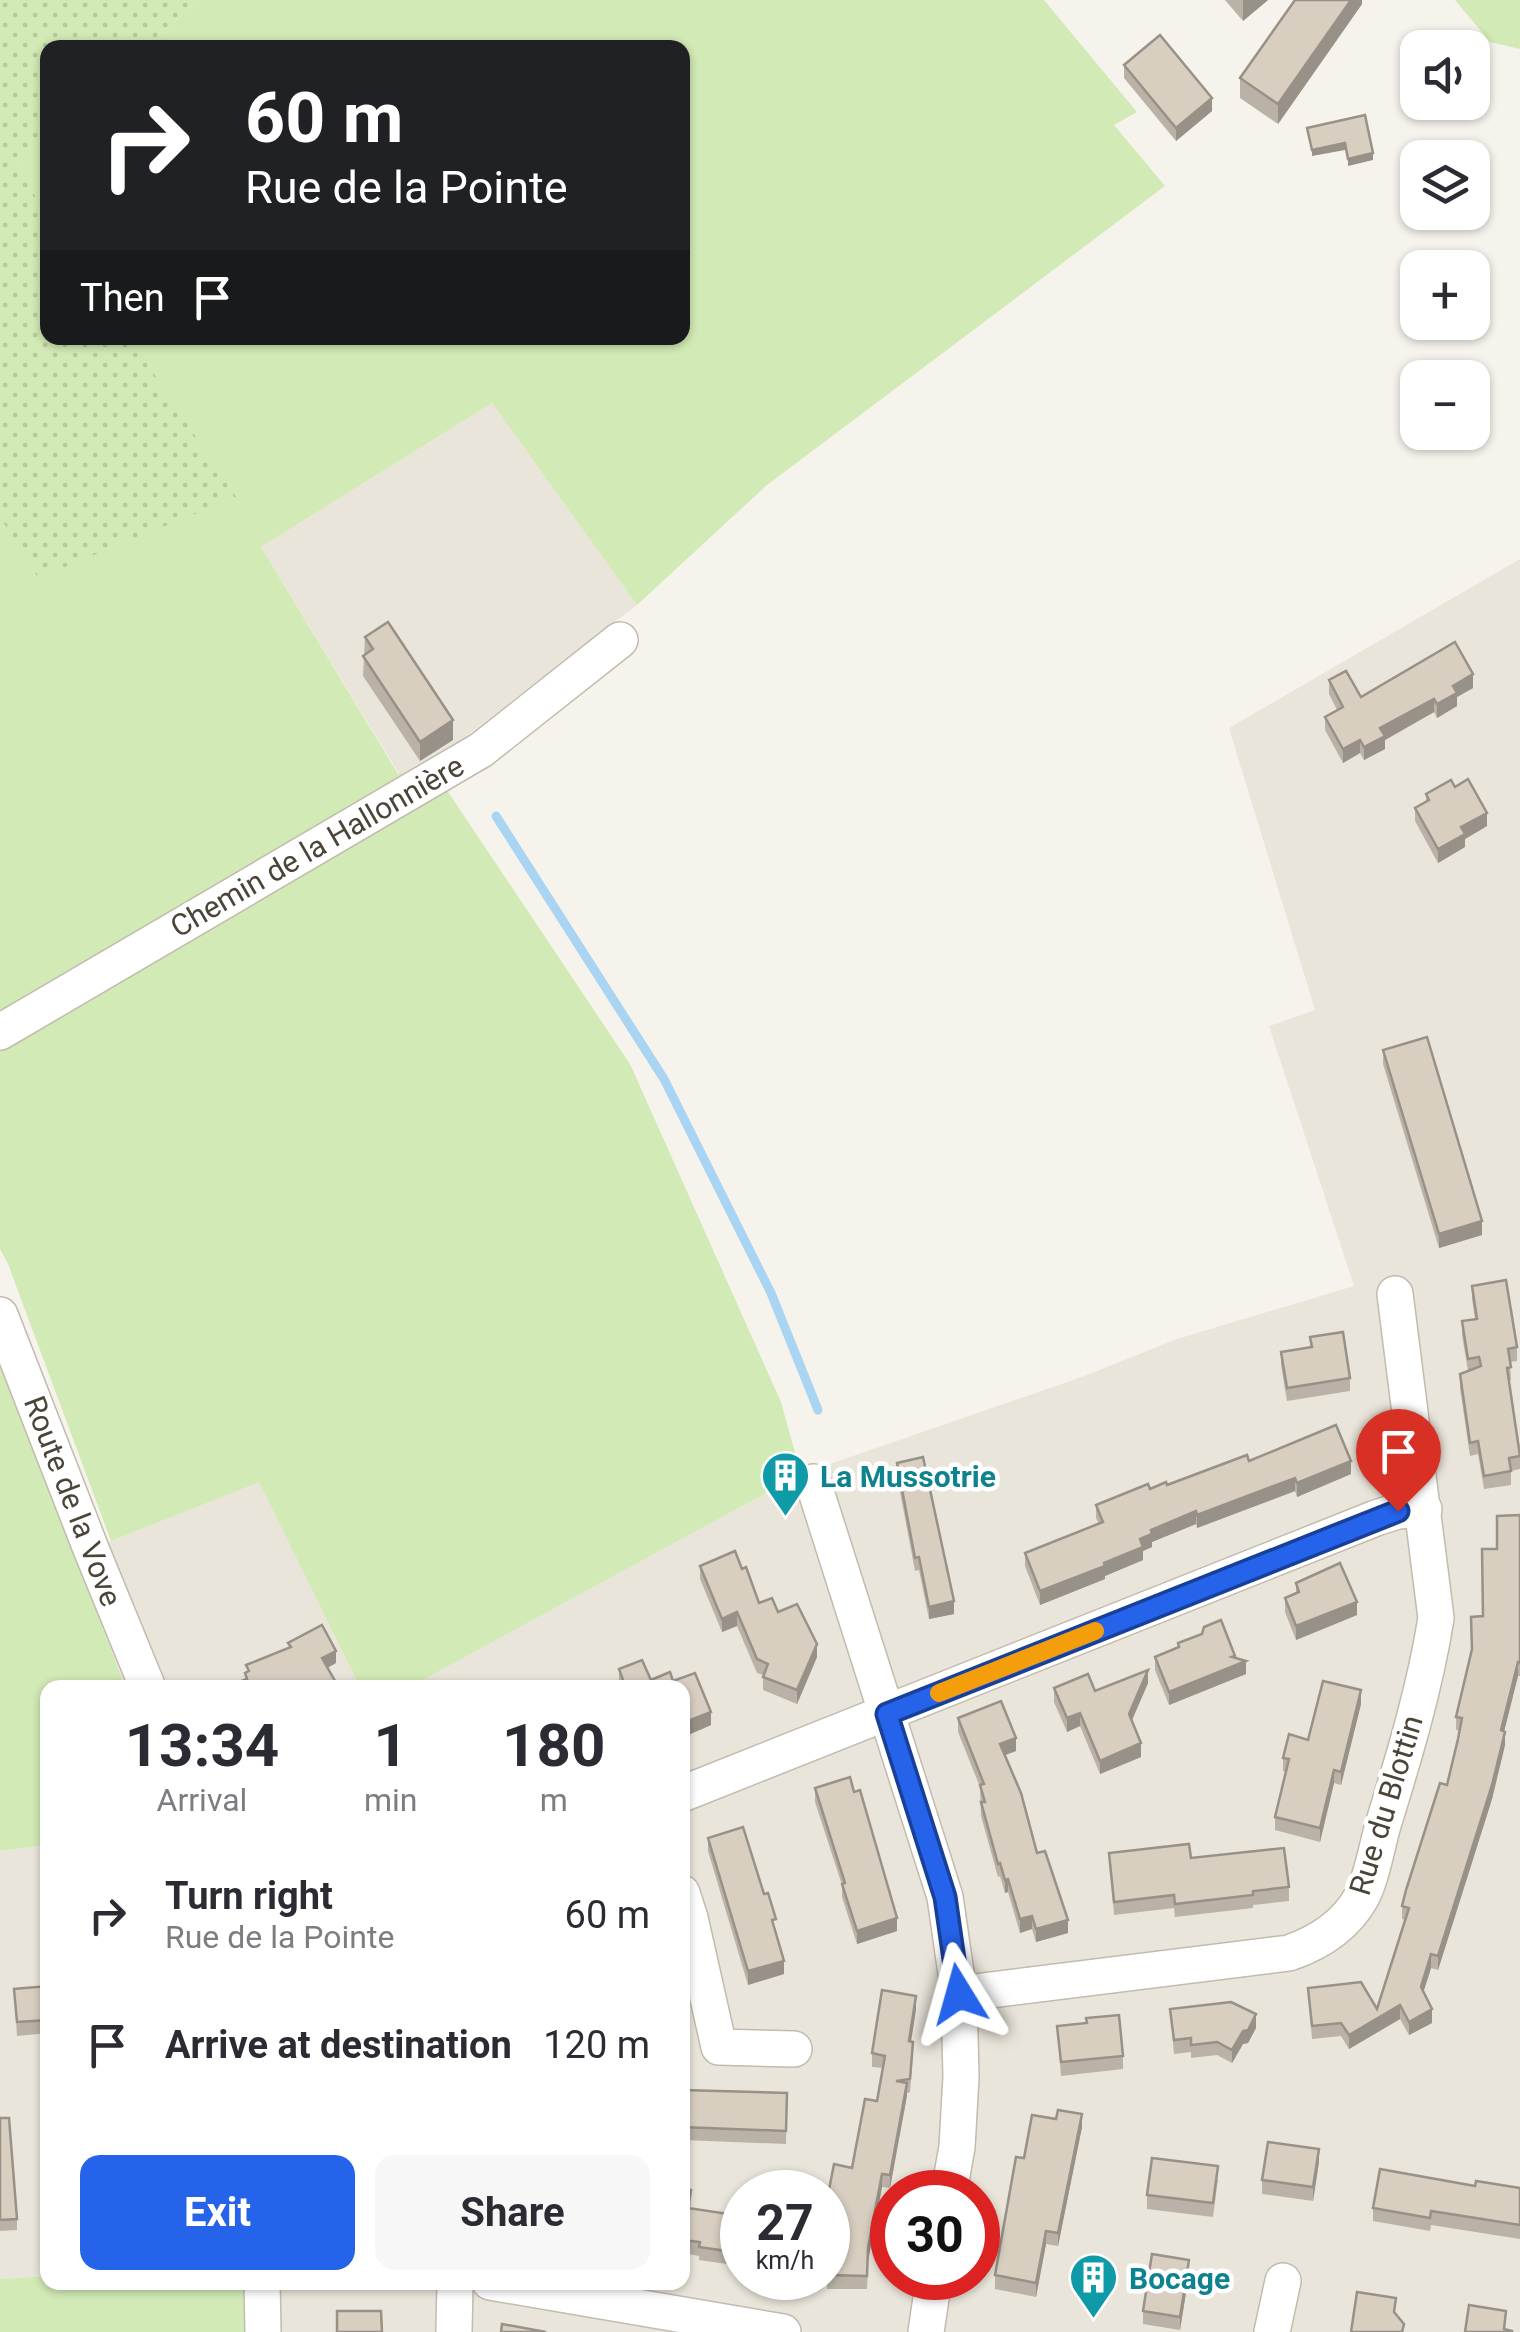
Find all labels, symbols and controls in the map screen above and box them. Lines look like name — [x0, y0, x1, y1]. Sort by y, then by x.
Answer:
map controls — [1400, 30, 1490, 450]
button: sound — [1400, 30, 1490, 120]
text: 60 m — [245, 77, 403, 159]
icon: right — [80, 80, 210, 210]
button: layers — [1400, 140, 1490, 230]
text: Rue de la Pointe — [245, 161, 568, 214]
button: + — [1400, 250, 1490, 340]
icon: arrive — [185, 270, 240, 325]
text: Then — [80, 276, 165, 320]
button: − — [1400, 360, 1490, 450]
street label: Chemin de la Hallonnière — [164, 748, 470, 944]
street label: Route de la Vove — [17, 1391, 129, 1611]
pin — [1356, 1409, 1441, 1512]
icon: arrive — [1371, 1424, 1426, 1479]
building icon: La Mussotrie — [759, 1450, 811, 1518]
place label: La Mussotrie — [820, 1459, 996, 1494]
text: 13:34 — [125, 1710, 279, 1781]
text: 1 — [373, 1710, 408, 1781]
text: 180 — [502, 1710, 605, 1781]
street label: Rue du Blottin — [1342, 1711, 1430, 1899]
text: Arrival — [157, 1781, 247, 1819]
text: min — [364, 1781, 417, 1819]
text: m — [540, 1781, 568, 1819]
text: Turn right — [165, 1874, 333, 1918]
icon: right — [80, 1888, 135, 1943]
text: 60 m — [565, 1893, 650, 1937]
text: Rue de la Pointe — [165, 1918, 394, 1956]
position arrow — [907, 1942, 1011, 2046]
icon: arrive — [80, 2018, 135, 2073]
text: Arrive at destination — [165, 2023, 512, 2067]
text: 120 m — [543, 2023, 650, 2067]
button: Exit — [80, 2155, 355, 2270]
button: Share — [375, 2155, 650, 2270]
speed limit sign: 30 — [870, 2170, 1000, 2300]
text: 27 — [756, 2194, 814, 2252]
text: km/h — [756, 2246, 814, 2275]
building icon: Bocage — [1068, 2252, 1120, 2320]
place label: Bocage — [1129, 2261, 1230, 2296]

